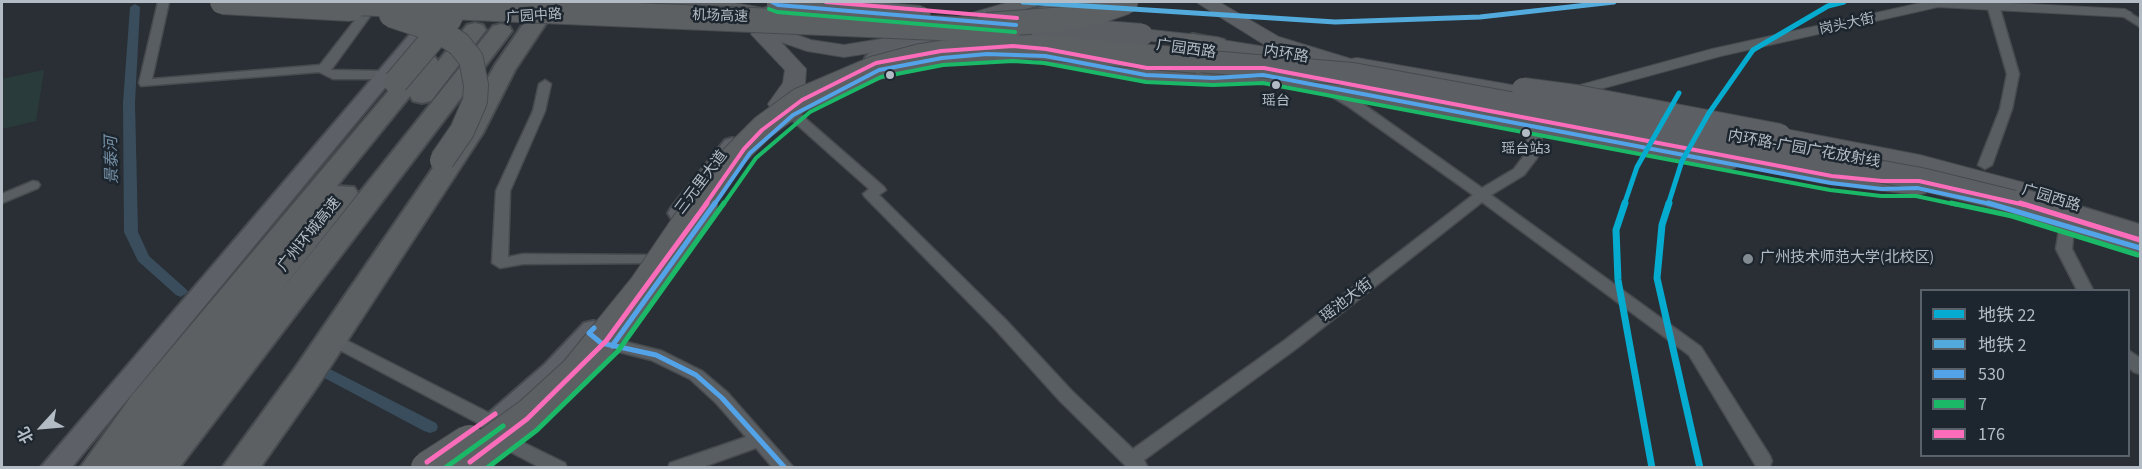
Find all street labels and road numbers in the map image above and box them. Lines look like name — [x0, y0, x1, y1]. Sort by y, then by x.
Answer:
street label: 广园中路 — [505, 7, 563, 27]
street label: 机场高速 — [692, 8, 748, 26]
street label: 岗头大街 — [1818, 11, 1876, 39]
street label: 广园西路 — [1155, 37, 1217, 63]
street label: 内环路 — [1262, 43, 1310, 67]
street label: 内环路-广园广花放射线 — [1726, 128, 1882, 172]
street label: 三元里大道 — [672, 148, 732, 218]
street label: 广园西路 — [2020, 182, 2082, 216]
street label: 广州环城高速 — [275, 194, 345, 276]
street label: 瑶池大街 — [1318, 276, 1376, 326]

